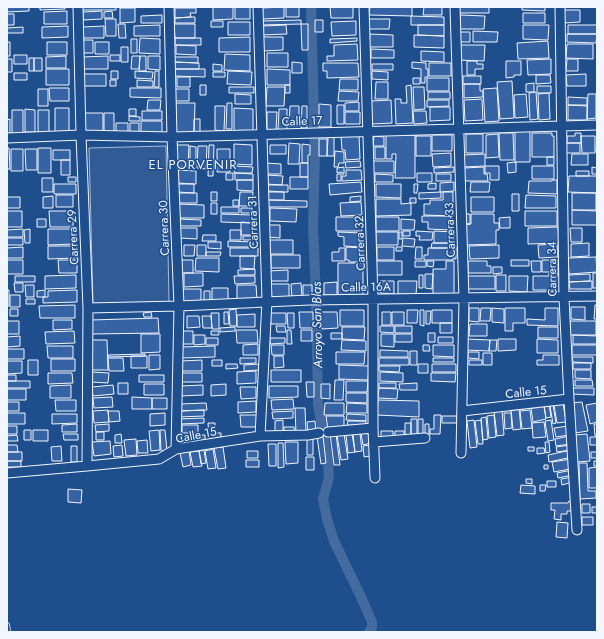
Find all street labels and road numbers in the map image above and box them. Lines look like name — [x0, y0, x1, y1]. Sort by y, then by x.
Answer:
street label: Calle 17 — [281, 111, 323, 131]
street label: Carrera 31 — [243, 195, 263, 249]
street label: Carrera 30 — [154, 200, 174, 256]
street label: Carrera 33 — [440, 202, 460, 258]
street label: Carrera 29 — [63, 209, 83, 265]
street label: Carrera 32 — [350, 215, 370, 271]
street label: Carrera 34 — [543, 241, 561, 297]
street label: Calle 16A — [341, 278, 391, 296]
street label: Calle 15 — [504, 381, 548, 403]
street label: Calle 15 — [174, 422, 218, 448]

